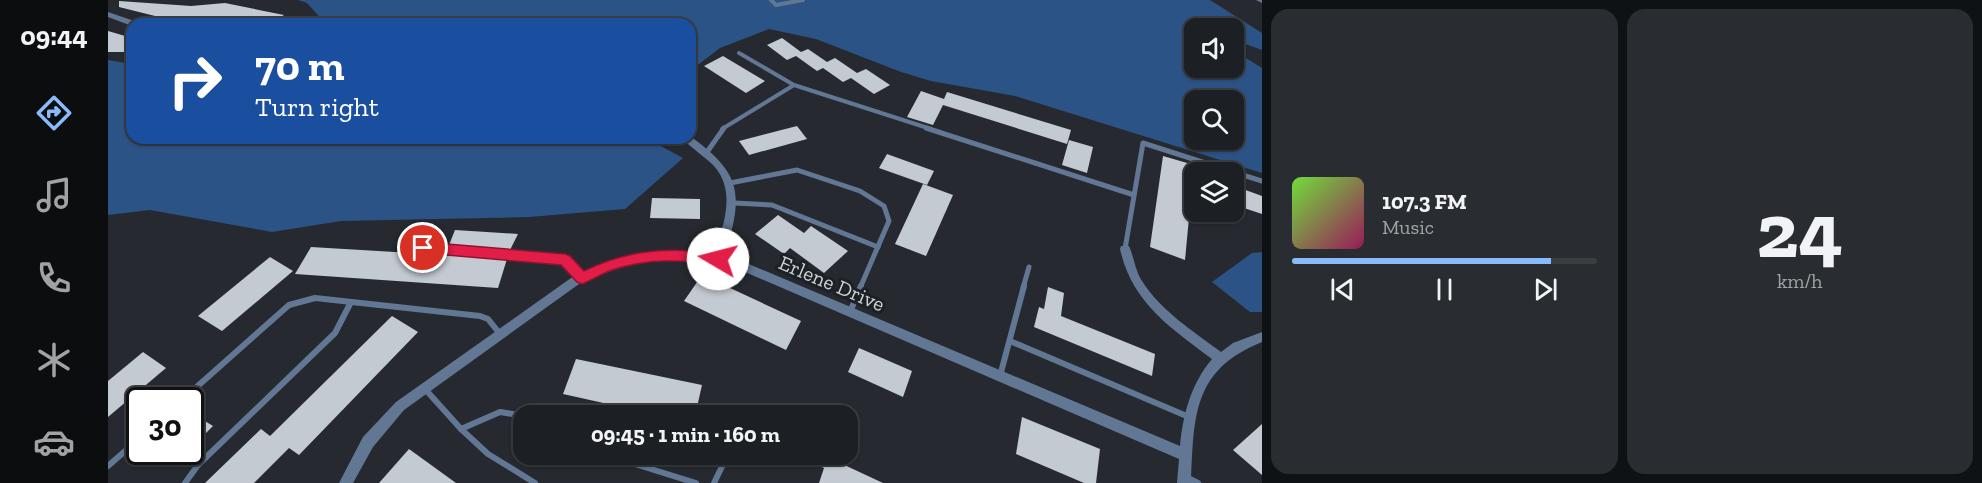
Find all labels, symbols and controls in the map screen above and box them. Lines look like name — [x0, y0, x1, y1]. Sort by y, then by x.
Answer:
map controls — [1184, 18, 1244, 222]
button: sound — [1184, 18, 1244, 78]
text: 09:44 — [20, 20, 88, 52]
text: 70 m — [255, 40, 345, 91]
icon: right — [156, 42, 234, 120]
button: search — [1184, 90, 1244, 150]
text: Turn right — [255, 91, 379, 123]
icon: directions — [33, 92, 75, 134]
button: layers — [1184, 162, 1244, 222]
icon: music — [33, 174, 75, 216]
text: 24 — [1757, 183, 1843, 277]
text: 107.3 FM — [1382, 188, 1467, 215]
text: Music — [1382, 215, 1434, 239]
pin — [397, 222, 448, 273]
position arrow — [686, 227, 750, 291]
icon: arrive — [406, 231, 439, 264]
street label: Erlene Drive — [775, 249, 889, 317]
icon: phone — [33, 257, 75, 299]
text: km/h — [1777, 269, 1823, 293]
icon: previous — [1326, 273, 1359, 306]
icon: pause — [1428, 273, 1461, 306]
icon: next — [1529, 273, 1562, 306]
icon: climate — [33, 339, 75, 381]
speed limit sign: 30 — [126, 387, 204, 465]
icon: car — [33, 421, 75, 463]
text: 09:45 · 1 min · 160 m — [591, 421, 780, 448]

